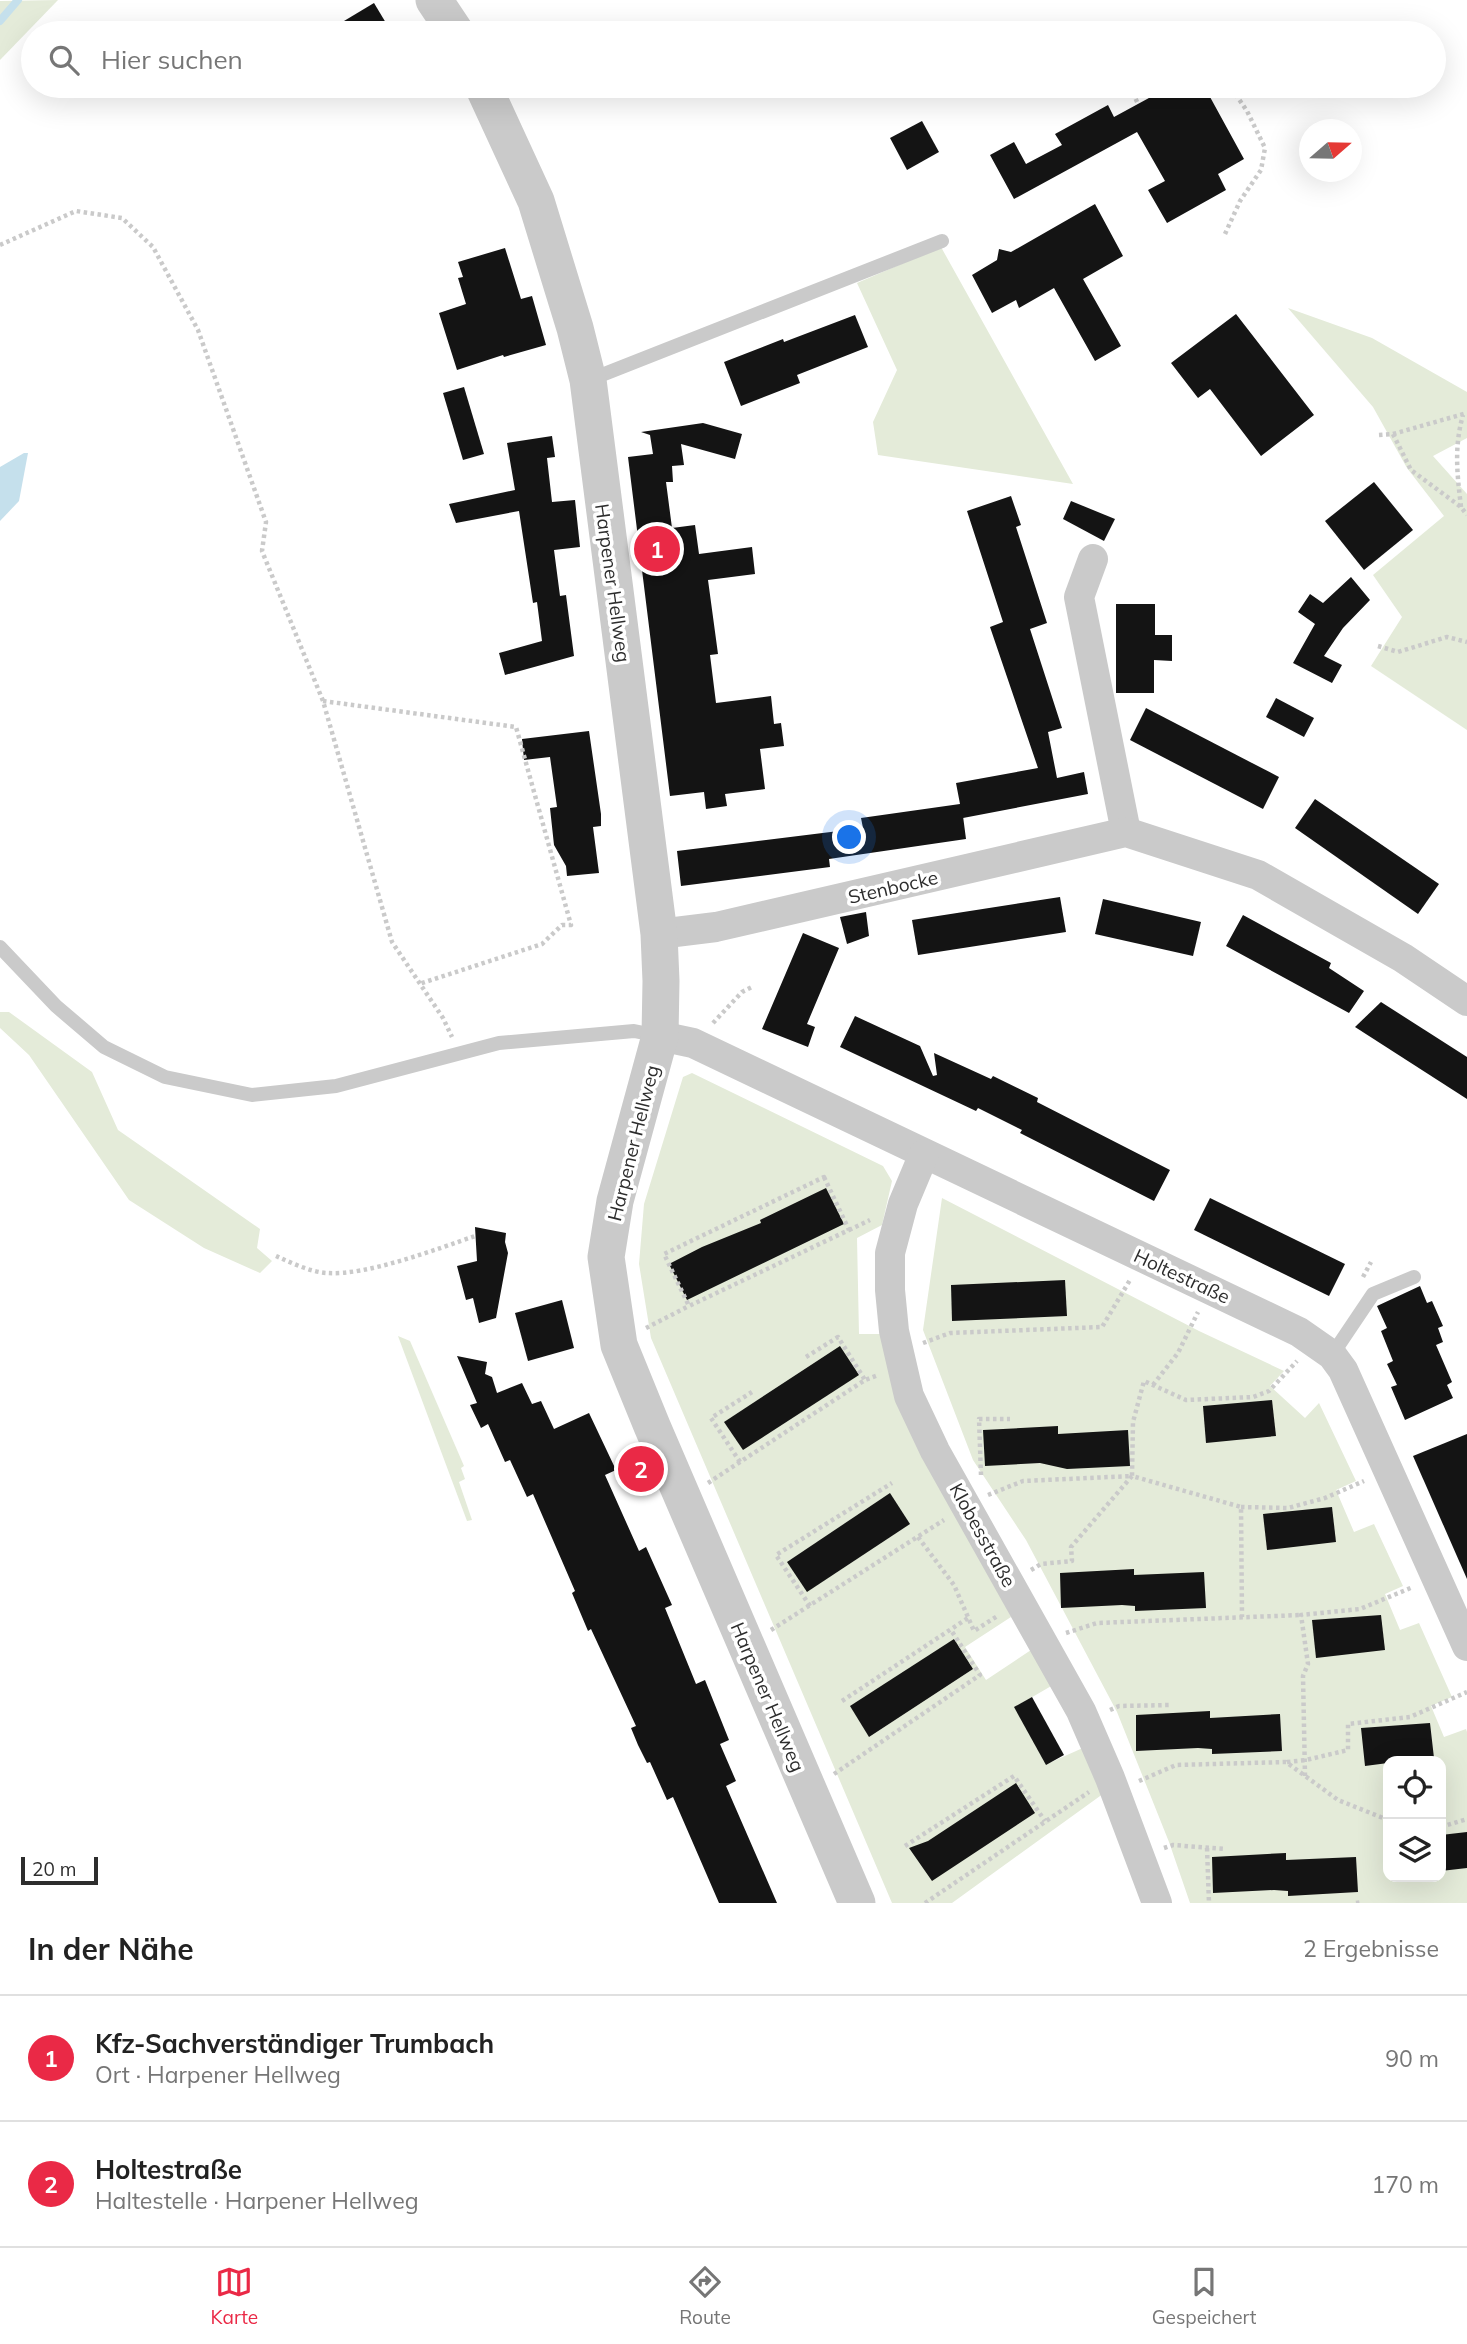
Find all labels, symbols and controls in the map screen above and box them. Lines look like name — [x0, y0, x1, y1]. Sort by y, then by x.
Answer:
search box — [21, 21, 1446, 98]
icon: search — [45, 41, 83, 79]
text: Hier suchen — [101, 43, 243, 76]
north arrow — [1299, 119, 1362, 182]
street label: Harpener Hellweg — [590, 502, 636, 664]
pin: 1 — [634, 523, 680, 575]
your location — [832, 820, 866, 854]
street label: Stenbocke — [846, 865, 940, 909]
street label: Harpener Hellweg — [602, 1062, 664, 1224]
street label: Holtestraße — [1130, 1243, 1234, 1309]
pin: 2 — [618, 1443, 664, 1495]
street label: Klobesstraße — [945, 1479, 1021, 1591]
street label: Harpener Hellweg — [726, 1619, 810, 1775]
map controls — [1383, 1756, 1446, 1882]
button: locate — [1383, 1756, 1446, 1819]
button: layers — [1383, 1819, 1446, 1882]
scale bar — [21, 1854, 98, 1886]
text: 20 m — [32, 1857, 76, 1881]
text: In der Nähe — [28, 1930, 194, 1968]
text: 2 Ergebnisse — [1303, 1934, 1439, 1963]
text: Kfz-Sachverständiger Trumbach — [95, 2027, 494, 2060]
text: 1 — [44, 2044, 58, 2073]
text: 90 m — [1385, 2044, 1439, 2073]
text: Ort · Harpener Hellweg — [95, 2060, 341, 2089]
text: Holtestraße — [95, 2153, 242, 2186]
text: 2 — [44, 2170, 58, 2199]
text: 170 m — [1371, 2170, 1439, 2199]
text: Haltestelle · Harpener Hellweg — [95, 2186, 419, 2215]
tab: Karte — [210, 2263, 258, 2329]
tab: Route — [679, 2263, 731, 2329]
tab: Gespeichert — [1152, 2263, 1257, 2329]

